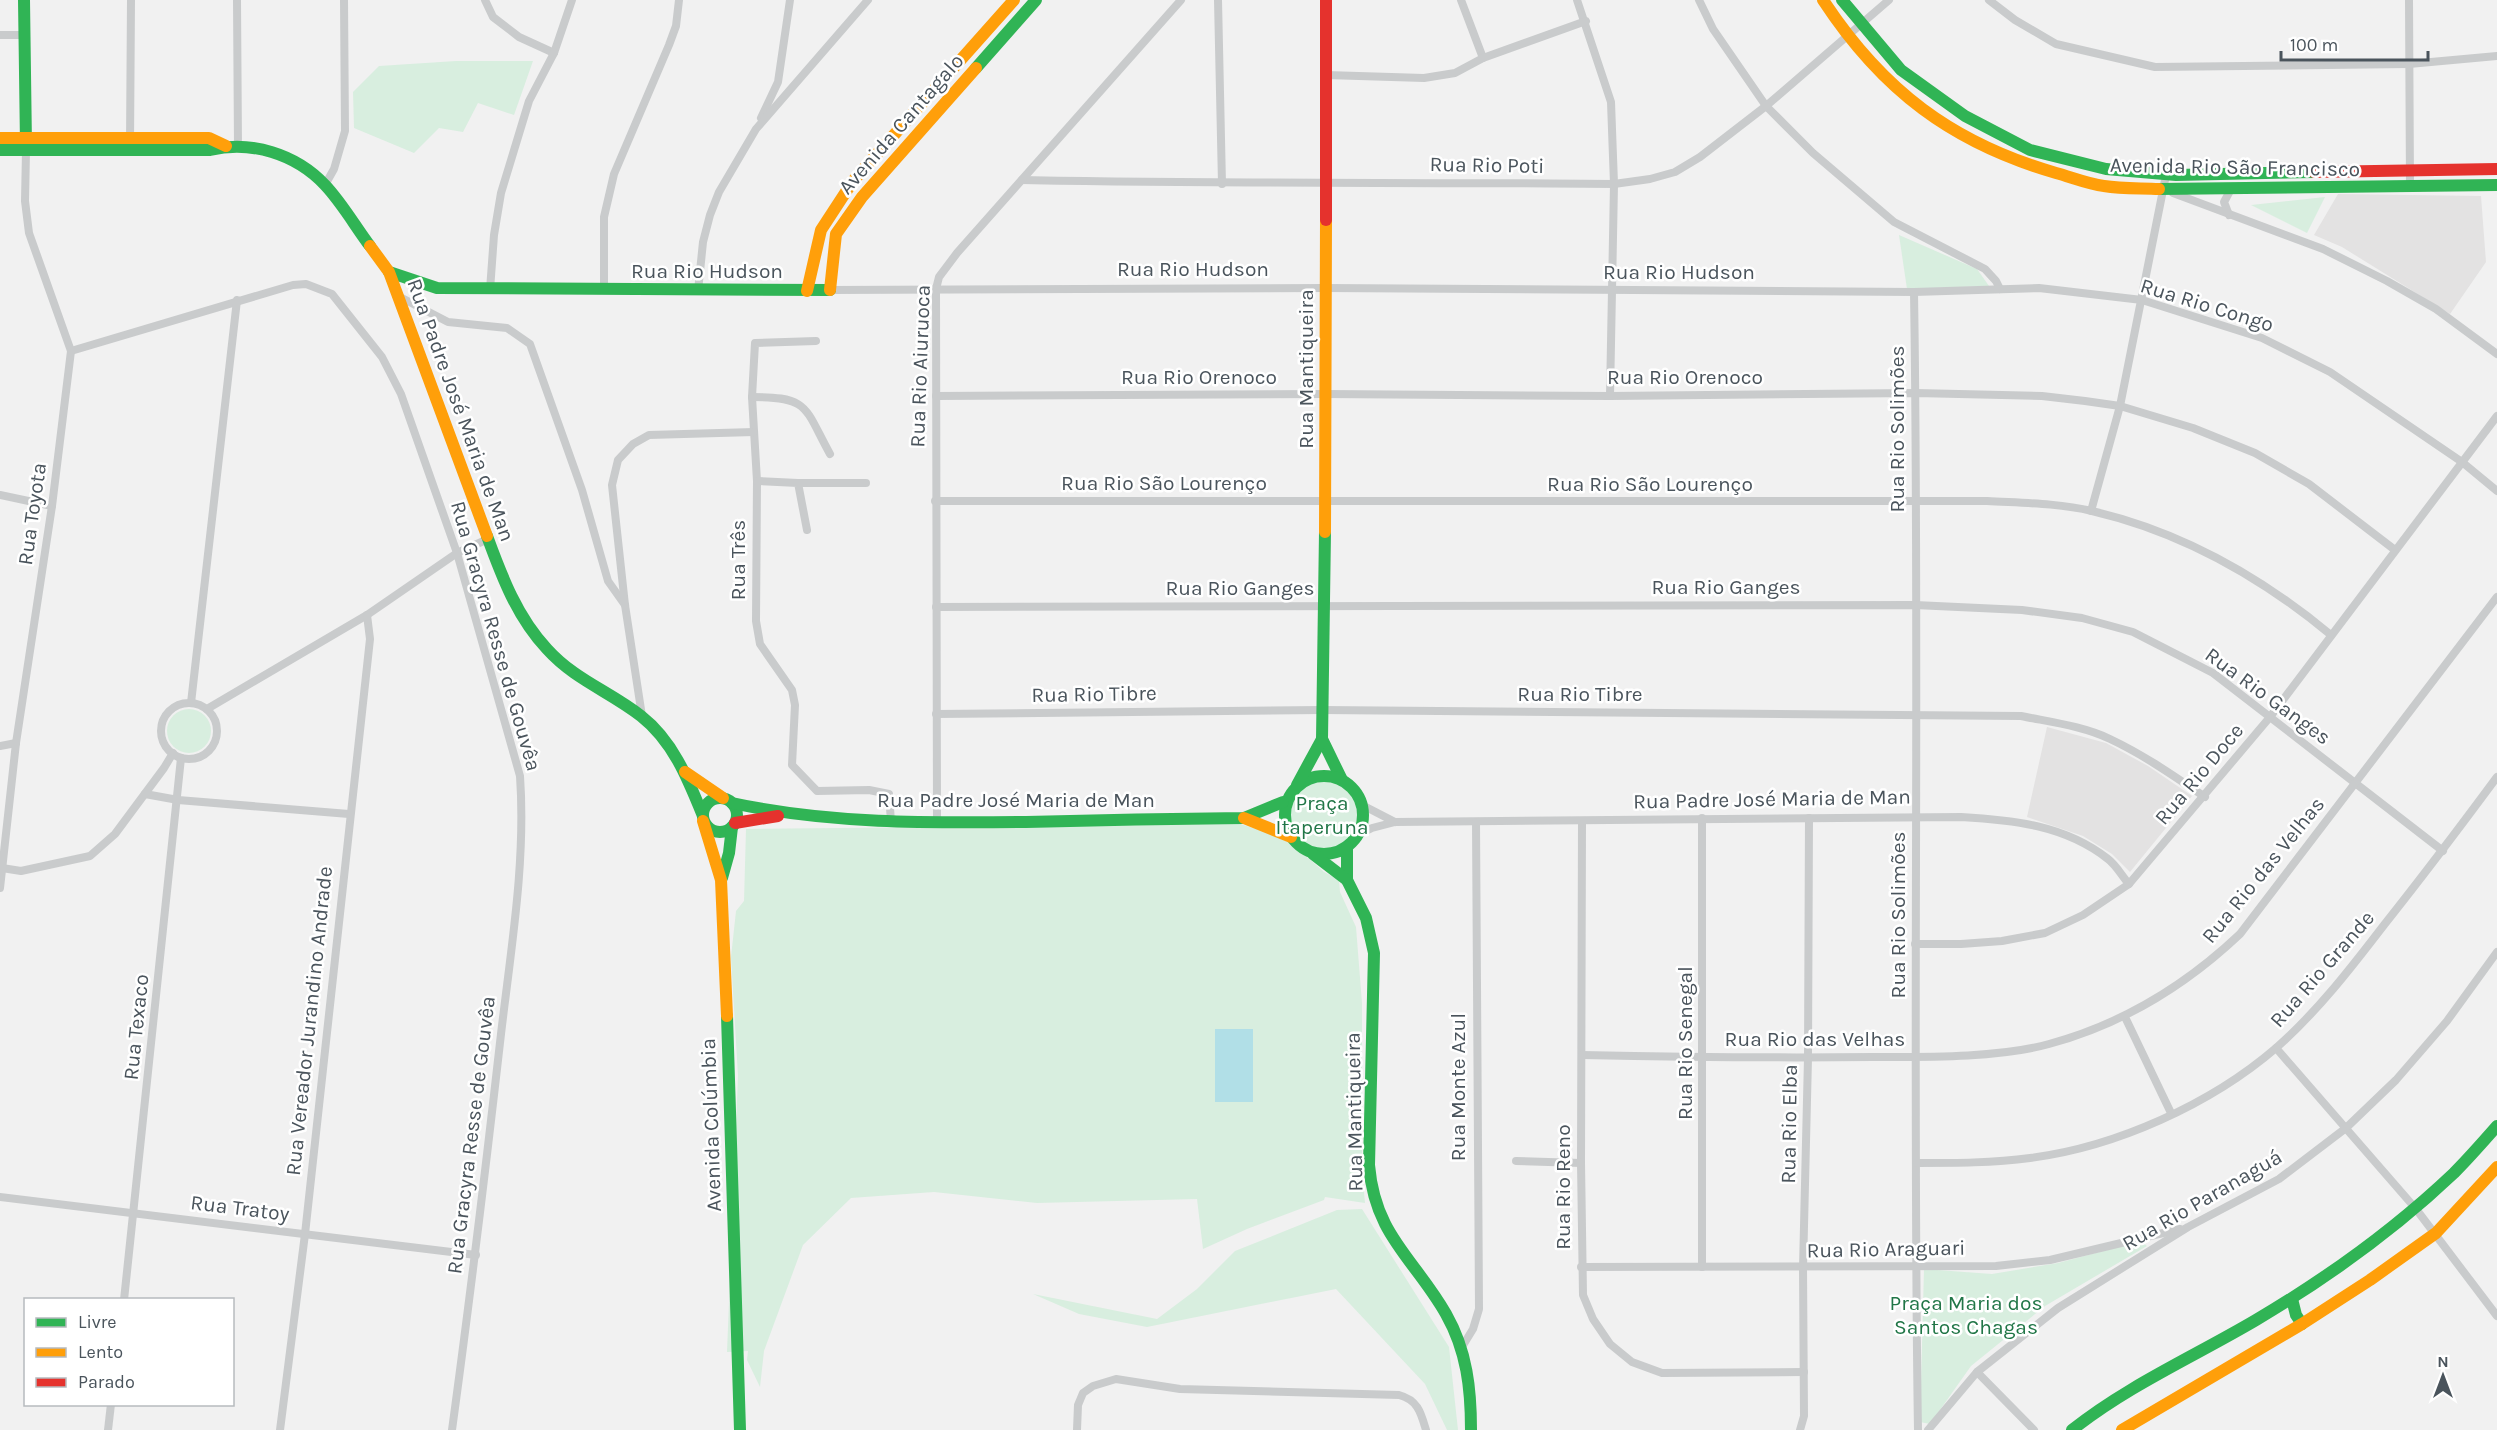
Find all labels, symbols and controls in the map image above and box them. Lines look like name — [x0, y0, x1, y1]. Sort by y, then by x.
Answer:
scale bar — [2281, 24, 2428, 62]
text: 100 m — [2290, 34, 2338, 56]
street label: Avenida Cantagalo — [833, 49, 969, 199]
street label: Rua Rio Poti — [1429, 152, 1545, 178]
street label: Avenida Rio São Francisco — [2110, 153, 2360, 181]
street label: Rua Rio Hudson — [1117, 257, 1269, 281]
street label: Rua Rio Hudson — [631, 259, 783, 283]
street label: Rua Rio Hudson — [1603, 260, 1755, 284]
street label: Rua Rio Congo — [2137, 273, 2277, 337]
street label: Rua Padre José Maria de Man — [402, 275, 520, 545]
street label: Rua Rio Aiuruoca — [905, 284, 935, 448]
street label: Rua Mantiqueira — [1294, 289, 1318, 449]
street label: Rua Rio Solimões — [1885, 346, 1909, 512]
street label: Rua Rio Orenoco — [1121, 365, 1277, 389]
street label: Rua Rio Orenoco — [1607, 365, 1763, 389]
street label: Rua Toyota — [13, 461, 51, 567]
street label: Rua Rio São Lourenço — [1061, 471, 1267, 495]
street label: Rua Rio São Lourenço — [1547, 472, 1753, 496]
street label: Rua Gracyra Resse de Gouvêa — [446, 498, 546, 774]
street label: Rua Três — [726, 520, 750, 600]
street label: Rua Rio Ganges — [1651, 575, 1801, 599]
street label: Rua Rio Ganges — [1165, 576, 1315, 600]
street label: Rua Rio Ganges — [2201, 642, 2335, 750]
street label: Rua Rio Tibre — [1031, 681, 1157, 707]
street label: Rua Rio Tibre — [1517, 682, 1643, 706]
street label: Rua Rio Doce — [2150, 719, 2248, 829]
street label: Rua Padre José Maria de Man — [1633, 785, 1911, 813]
street label: Rua Padre José Maria de Man — [877, 788, 1155, 812]
park label: Praça Itaperuna — [1276, 791, 1368, 839]
street label: Rua Rio das Velhas — [2197, 792, 2329, 948]
street label: Rua Rio Solimões — [1886, 832, 1910, 998]
street label: Rua Vereador Jurandino Andrade — [281, 865, 337, 1177]
street label: Rua Rio Grande — [2265, 906, 2379, 1032]
street label: Rua Rio Senegal — [1673, 966, 1697, 1120]
street label: Rua Texaco — [119, 973, 153, 1081]
street label: Rua Gracyra Resse de Gouvêa — [442, 995, 500, 1275]
street label: Rua Monte Azul — [1446, 1013, 1470, 1161]
street label: Rua Rio das Velhas — [1725, 1027, 1905, 1051]
street label: Rua Mantiqueira — [1341, 1032, 1367, 1192]
street label: Avenida Colúmbia — [696, 1038, 726, 1212]
street label: Rua Rio Elba — [1776, 1064, 1802, 1184]
street label: Rua Rio Reno — [1551, 1124, 1575, 1250]
street label: Rua Rio Paranaguá — [2118, 1145, 2286, 1255]
street label: Rua Tratoy — [189, 1190, 291, 1226]
street label: Rua Rio Araguari — [1806, 1236, 1966, 1262]
park label: Praça Maria dos Santos Chagas — [1890, 1291, 2042, 1339]
legend — [24, 1298, 234, 1406]
text: Livre — [78, 1311, 117, 1333]
text: Lento — [78, 1341, 123, 1363]
north arrow — [2413, 1346, 2473, 1406]
text: N — [2437, 1352, 2449, 1371]
text: Parado — [78, 1371, 135, 1393]

